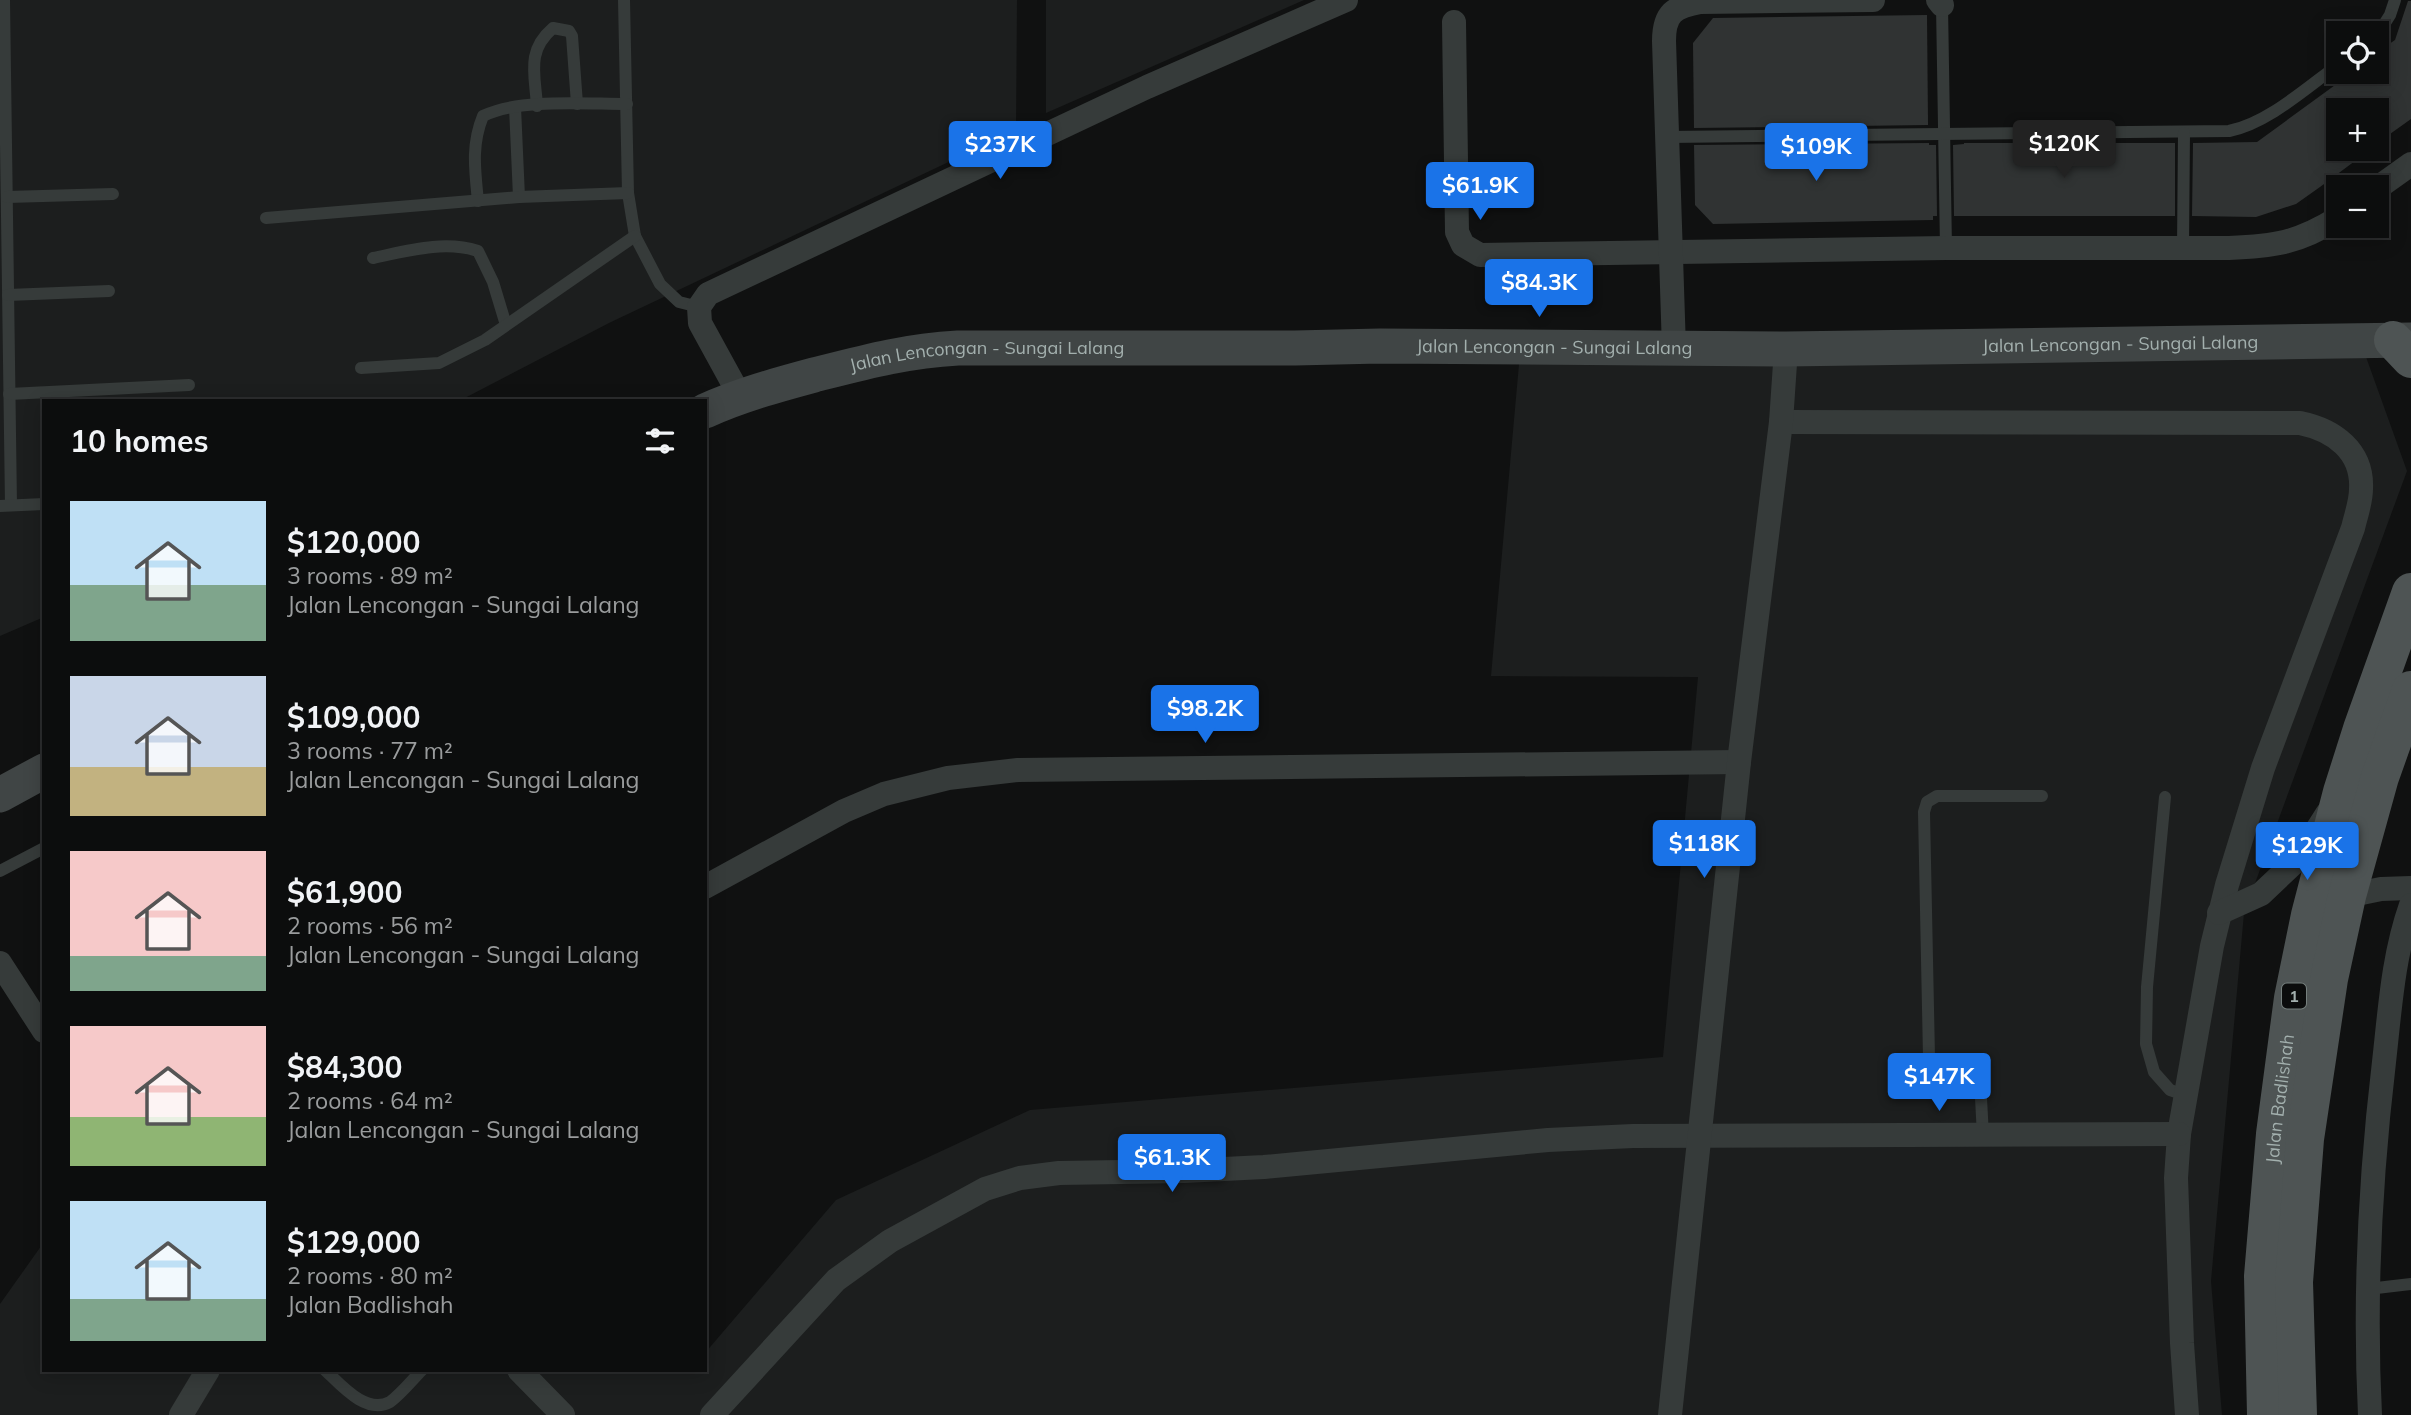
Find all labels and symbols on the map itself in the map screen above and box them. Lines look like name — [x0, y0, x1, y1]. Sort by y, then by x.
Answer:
pin: $120K — [2015, 120, 2113, 180]
pin: $237K — [951, 122, 1049, 181]
pin: $109K — [1767, 124, 1865, 183]
pin: $61.9K — [1423, 162, 1537, 222]
pin: $84.3K — [1482, 260, 1596, 319]
street label: Jalan Lencongan - Sungai Lalang — [1982, 330, 2258, 357]
street label: Jalan Lencongan - Sungai Lalang — [1416, 334, 1692, 359]
street label: Jalan Lencongan - Sungai Lalang — [847, 336, 1124, 377]
pin: $98.2K — [1148, 686, 1262, 745]
pin: $118K — [1655, 820, 1753, 880]
pin: $129K — [2258, 822, 2356, 882]
road number: 1 — [2282, 984, 2306, 1008]
street label: Jalan Badlishah — [2261, 1033, 2299, 1165]
pin: $147K — [1890, 1054, 1988, 1113]
pin: $61.3K — [1115, 1134, 1229, 1194]

